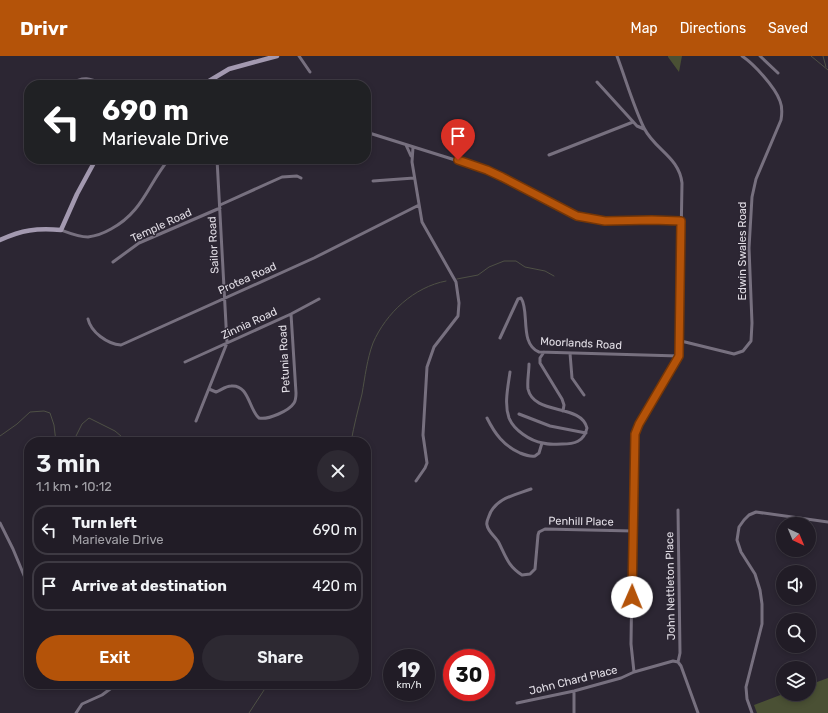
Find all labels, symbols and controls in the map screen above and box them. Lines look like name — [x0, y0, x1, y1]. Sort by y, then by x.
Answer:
text: Drivr — [20, 17, 68, 40]
text: Map — [631, 20, 658, 37]
text: Directions — [680, 20, 746, 37]
text: Saved — [768, 20, 808, 37]
text: 690 m — [102, 94, 189, 127]
icon: left — [36, 96, 88, 148]
pin — [441, 119, 475, 160]
icon: arrive — [447, 125, 469, 147]
text: Marievale Drive — [102, 128, 229, 150]
street label: Edwin Swales Road — [736, 202, 749, 300]
street label: Temple Road — [129, 206, 194, 245]
street label: Sailor Road — [206, 216, 221, 274]
street label: Protea Road — [216, 260, 278, 297]
street label: Zinnia Road — [219, 305, 279, 342]
street label: Petunia Road — [276, 325, 293, 393]
street label: Moorlands Road — [540, 335, 622, 352]
text: 3 min — [36, 450, 100, 478]
button: close — [317, 450, 359, 492]
text: 1.1 km · 10:12 — [36, 479, 112, 494]
text: Turn left — [72, 514, 137, 532]
street label: Penhill Place — [548, 514, 614, 529]
north arrow — [776, 517, 816, 557]
map controls — [776, 517, 816, 701]
icon: left — [38, 519, 60, 541]
text: 690 m — [313, 521, 357, 539]
text: Marievale Drive — [72, 532, 164, 547]
street label: John Nettleton Place — [663, 532, 678, 640]
button: sound — [776, 565, 816, 605]
icon: arrive — [38, 575, 60, 597]
position arrow — [611, 576, 653, 618]
text: Arrive at destination — [72, 577, 227, 595]
text: 420 m — [312, 577, 357, 595]
button: search — [776, 613, 816, 653]
button: Exit — [36, 635, 194, 681]
button: Share — [202, 635, 359, 681]
speed limit sign: 30 — [443, 649, 495, 701]
text: 19 — [398, 658, 420, 682]
button: layers — [776, 661, 816, 701]
street label: John Chard Place — [527, 663, 619, 698]
text: km/h — [397, 679, 421, 691]

